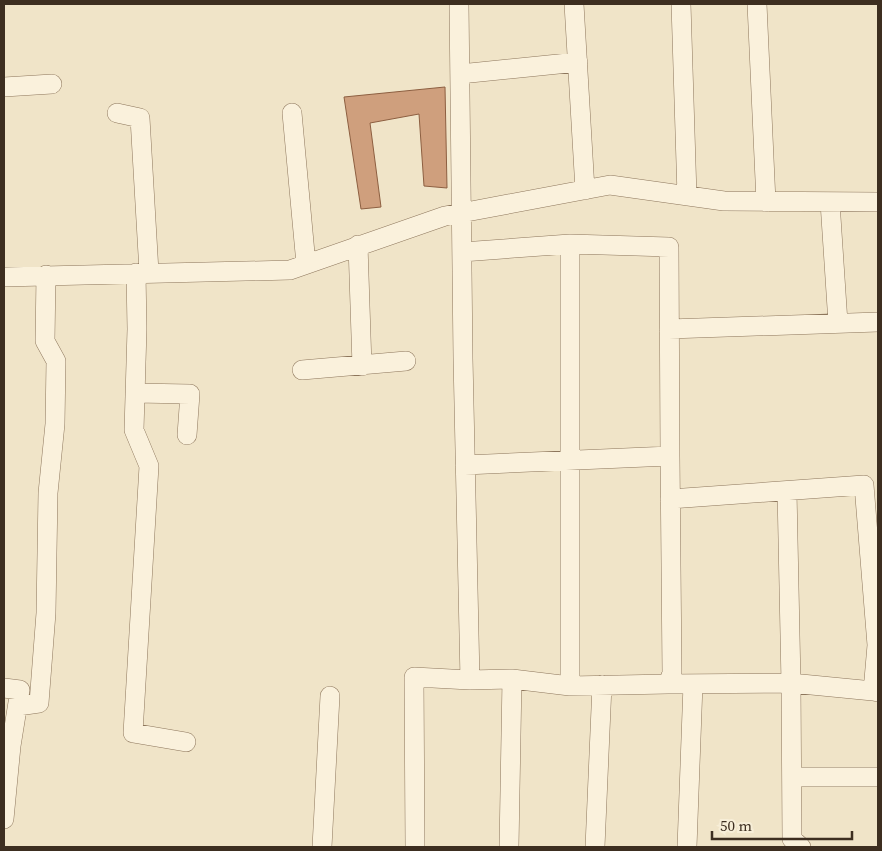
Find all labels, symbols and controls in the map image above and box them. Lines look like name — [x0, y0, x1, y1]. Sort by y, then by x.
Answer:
scale bar — [712, 808, 852, 840]
text: 50 m — [720, 815, 752, 836]

